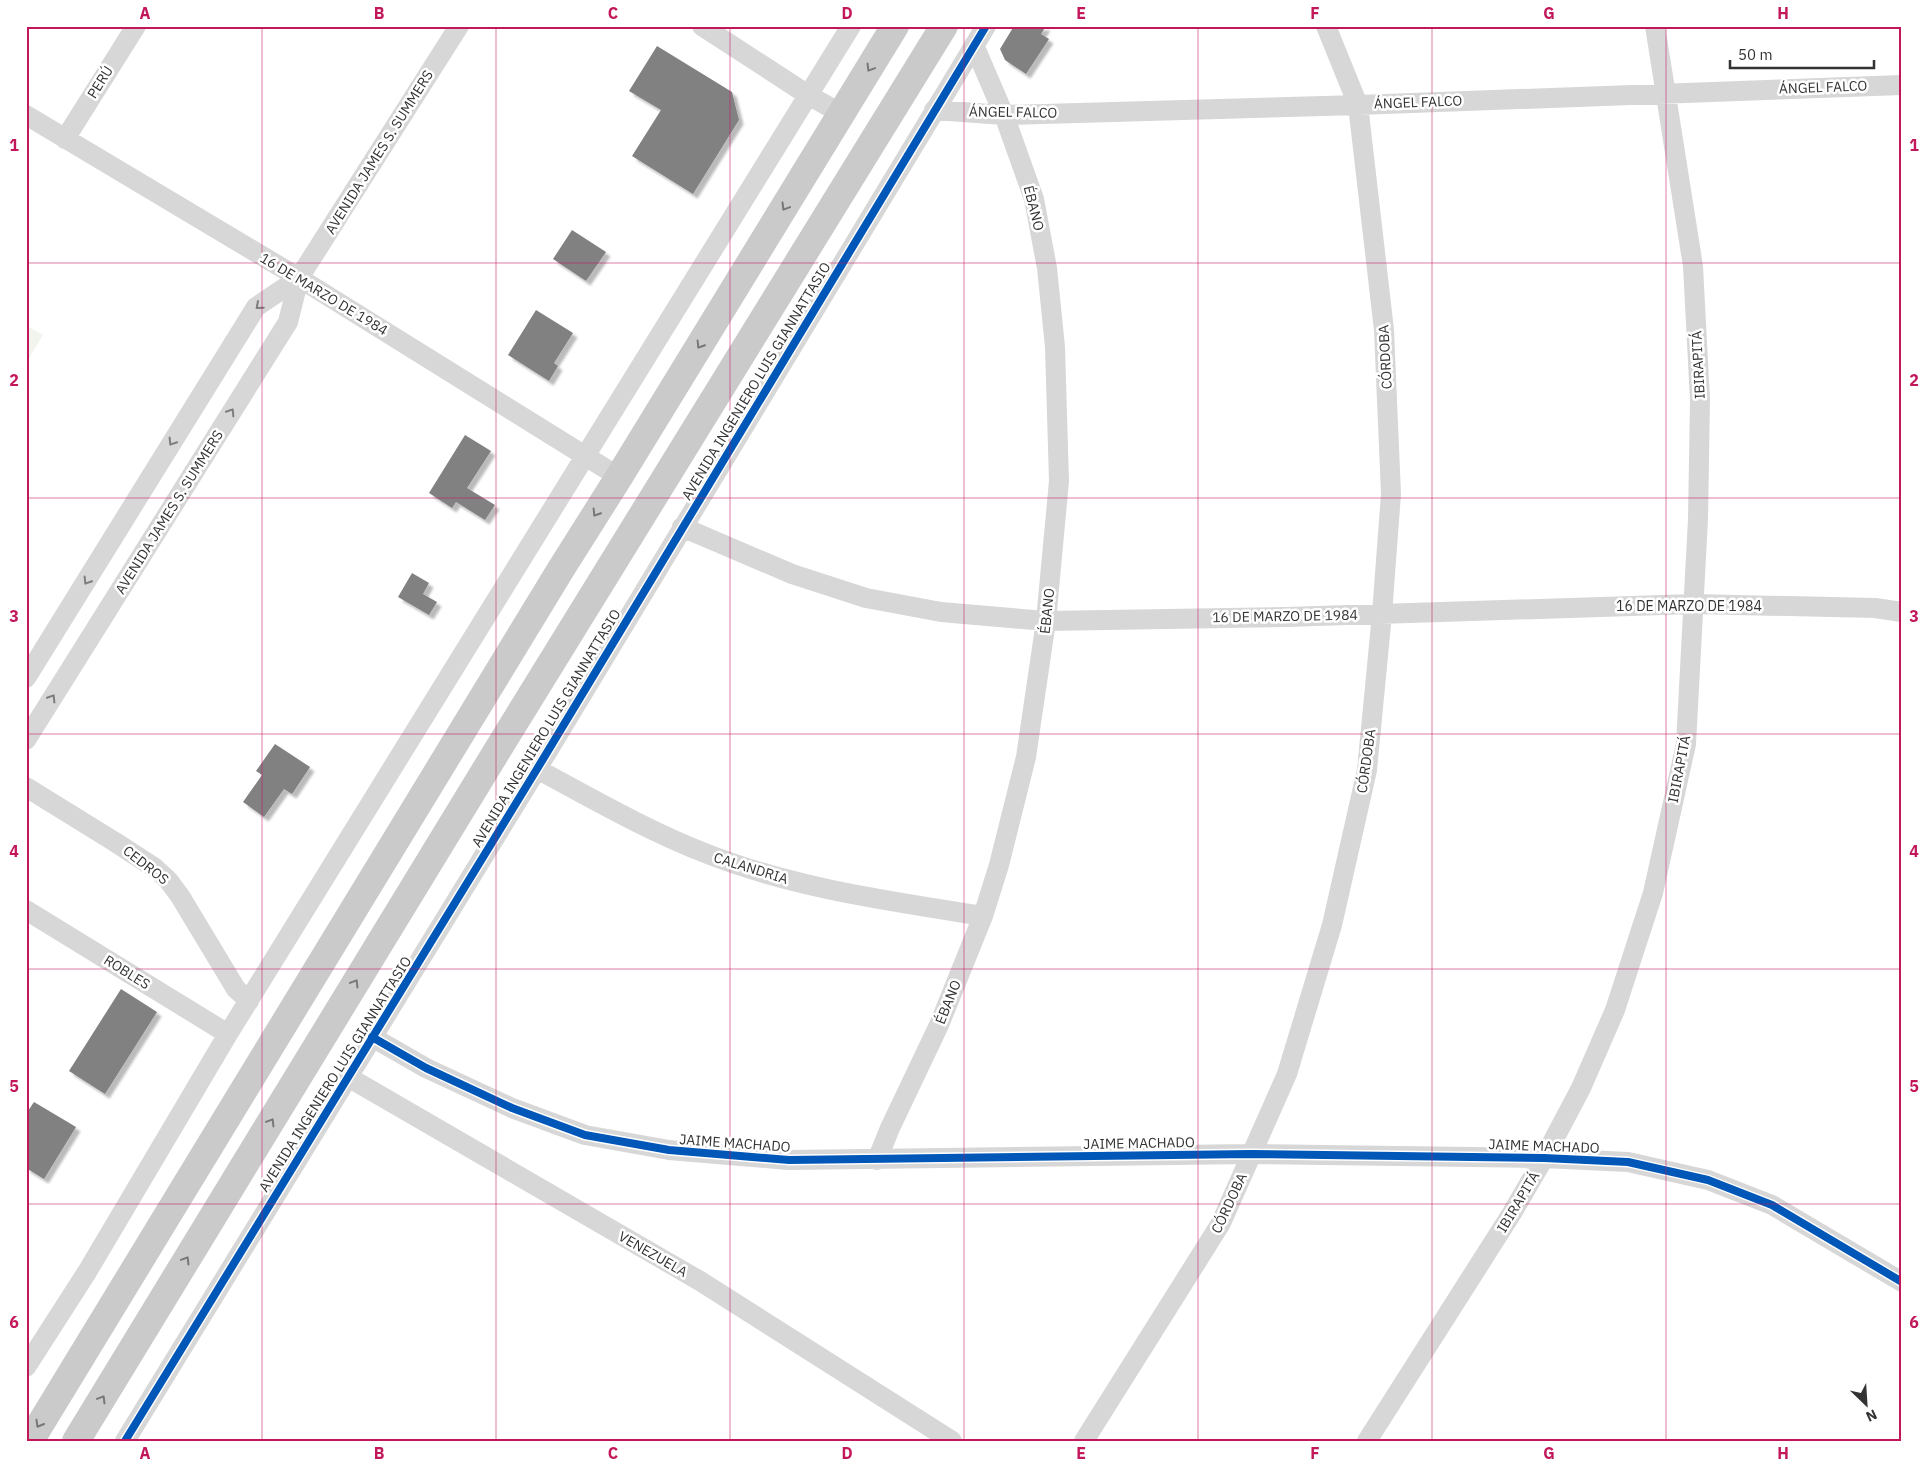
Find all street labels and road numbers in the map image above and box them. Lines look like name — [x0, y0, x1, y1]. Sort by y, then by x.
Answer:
street label: PERÚ — [82, 62, 117, 102]
street label: AVENIDA JAMES S. SUMMERS — [321, 67, 437, 237]
street label: ÁNGEL FALCO — [1779, 75, 1868, 98]
street label: ÁNGEL FALCO — [1374, 90, 1463, 113]
street label: ÁNGEL FALCO — [969, 101, 1057, 122]
street label: ÉBANO — [1020, 183, 1049, 233]
street label: 16 DE MARZO DE 1984 — [257, 249, 391, 339]
street label: AVENIDA INGENIERO LUIS GIANNATTASIO — [678, 259, 834, 503]
street label: CÓRDOBA — [1373, 324, 1396, 390]
street label: IBIRAPITÁ — [1686, 330, 1709, 400]
street label: AVENIDA JAMES S. SUMMERS — [111, 427, 227, 597]
street label: ÉBANO — [1035, 587, 1058, 635]
street label: 16 DE MARZO DE 1984 — [1616, 597, 1762, 615]
street label: AVENIDA INGENIERO LUIS GIANNATTASIO — [468, 606, 624, 850]
street label: 16 DE MARZO DE 1984 — [1212, 606, 1358, 626]
street label: CÓRDOBA — [1352, 728, 1379, 794]
street label: IBIRAPITÁ — [1663, 734, 1694, 804]
street label: CEDROS — [120, 842, 172, 888]
street label: CALANDRIA — [712, 848, 790, 888]
street label: ROBLES — [101, 951, 153, 993]
street label: AVENIDA INGENIERO LUIS GIANNATTASIO — [255, 953, 415, 1195]
street label: ÉBANO — [930, 977, 965, 1027]
street label: JAIME MACHADO — [679, 1130, 791, 1156]
street label: JAIME MACHADO — [1083, 1133, 1195, 1153]
street label: JAIME MACHADO — [1488, 1135, 1600, 1157]
street label: IBIRAPITÁ — [1492, 1168, 1543, 1236]
street label: CÓRDOBA — [1206, 1169, 1251, 1236]
street label: VENEZUELA — [615, 1227, 691, 1281]

